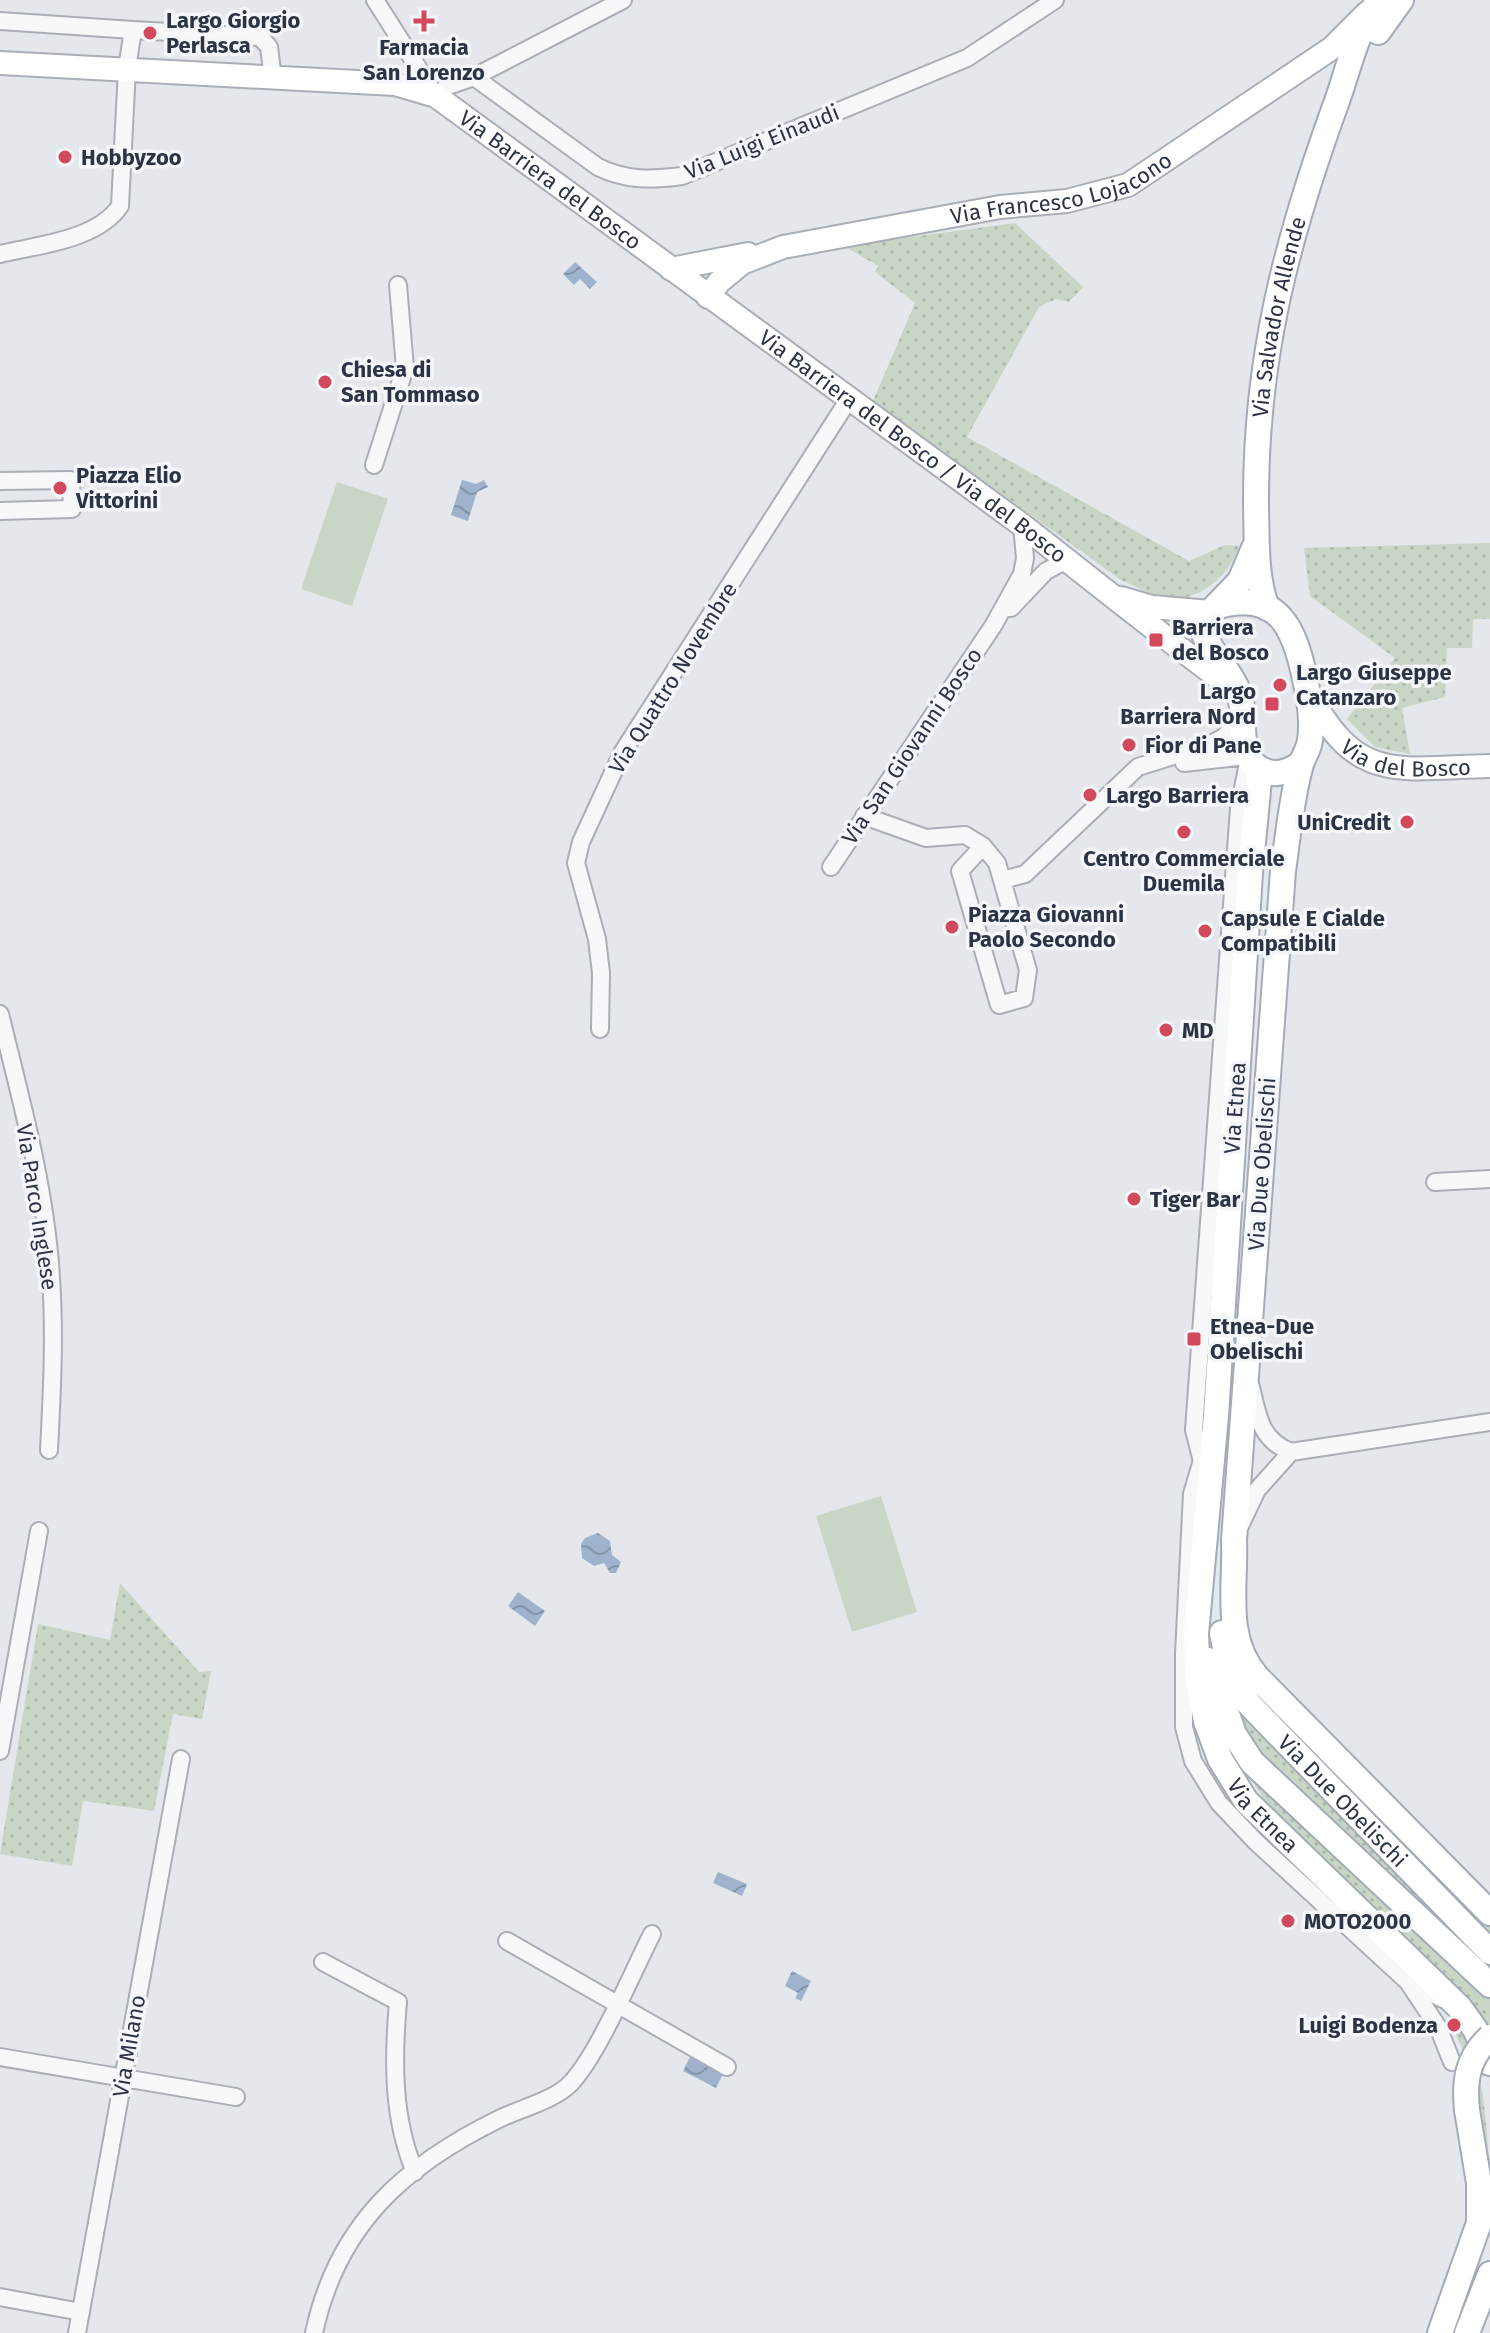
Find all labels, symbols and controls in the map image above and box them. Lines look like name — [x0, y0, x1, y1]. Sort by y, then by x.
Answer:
place label: Largo Giorgio Perlasca — [166, 7, 301, 59]
marker: Farmacia San Lorenzo — [415, 12, 433, 30]
marker: Largo Giorgio Perlasca — [141, 24, 159, 42]
place label: Farmacia San Lorenzo — [363, 34, 485, 86]
street label: Via Luigi Einaudi — [681, 99, 843, 185]
street label: Via Barriera del Bosco — [454, 104, 647, 255]
place label: Hobbyzoo — [81, 144, 182, 171]
street label: Via Francesco Lojacono — [948, 146, 1177, 229]
marker: Hobbyzoo — [56, 148, 74, 166]
street label: Via Salvador Allende — [1246, 213, 1311, 419]
street label: Via Barriera del Bosco / Via del Bosco — [754, 324, 1072, 569]
place label: Chiesa di San Tommaso — [341, 356, 480, 408]
marker: Chiesa di San Tommaso — [316, 373, 334, 391]
place label: Piazza Elio Vittorini — [75, 462, 182, 514]
marker: Piazza Elio Vittorini — [51, 479, 69, 497]
street label: Via Quattro Novembre — [603, 577, 743, 779]
place label: Barriera del Bosco — [1172, 614, 1269, 666]
marker: Barriera del Bosco — [1147, 631, 1165, 649]
street label: Via San Giovanni Bosco — [836, 643, 988, 849]
place label: Largo Giuseppe Catanzaro — [1296, 659, 1452, 711]
marker: Largo Giuseppe Catanzaro — [1271, 676, 1289, 694]
place label: Largo Barriera Nord — [1120, 678, 1256, 730]
marker: Largo Barriera Nord — [1263, 695, 1281, 713]
place label: Fior di Pane — [1145, 732, 1262, 759]
street label: Via del Bosco — [1335, 733, 1471, 782]
marker: Fior di Pane — [1120, 736, 1138, 754]
place label: Largo Barriera — [1106, 782, 1249, 809]
marker: Largo Barriera — [1081, 786, 1099, 804]
place label: UniCredit — [1297, 809, 1392, 836]
marker: UniCredit — [1398, 813, 1416, 831]
marker: Centro Commerciale Duemila — [1175, 823, 1193, 841]
place label: Centro Commerciale Duemila — [1083, 845, 1285, 897]
place label: Piazza Giovanni Paolo Secondo — [968, 901, 1124, 953]
place label: Capsule E Cialde Compatibili — [1221, 905, 1385, 957]
marker: Piazza Giovanni Paolo Secondo — [943, 918, 961, 936]
marker: Capsule E Cialde Compatibili — [1196, 922, 1214, 940]
place label: MD — [1182, 1017, 1214, 1044]
marker: MD — [1157, 1021, 1175, 1039]
street label: Via Etnea — [1218, 1061, 1252, 1155]
street label: Via Due Obelischi — [1242, 1076, 1282, 1252]
street label: Via Parco Inglese — [11, 1122, 63, 1292]
place label: Tiger Bar — [1150, 1186, 1241, 1213]
marker: Tiger Bar — [1125, 1190, 1143, 1208]
place label: Etnea-Due Obelischi — [1210, 1313, 1314, 1365]
marker: Etnea-Due Obelischi — [1185, 1330, 1203, 1348]
street label: Via Due Obelischi — [1273, 1729, 1413, 1873]
street label: Via Etnea — [1222, 1773, 1304, 1858]
place label: MOTO2000 — [1304, 1908, 1411, 1935]
marker: MOTO2000 — [1279, 1912, 1297, 1930]
street label: Via Milano — [107, 1993, 151, 2099]
place label: Luigi Bodenza — [1298, 2012, 1438, 2039]
marker: Luigi Bodenza — [1445, 2016, 1463, 2034]

